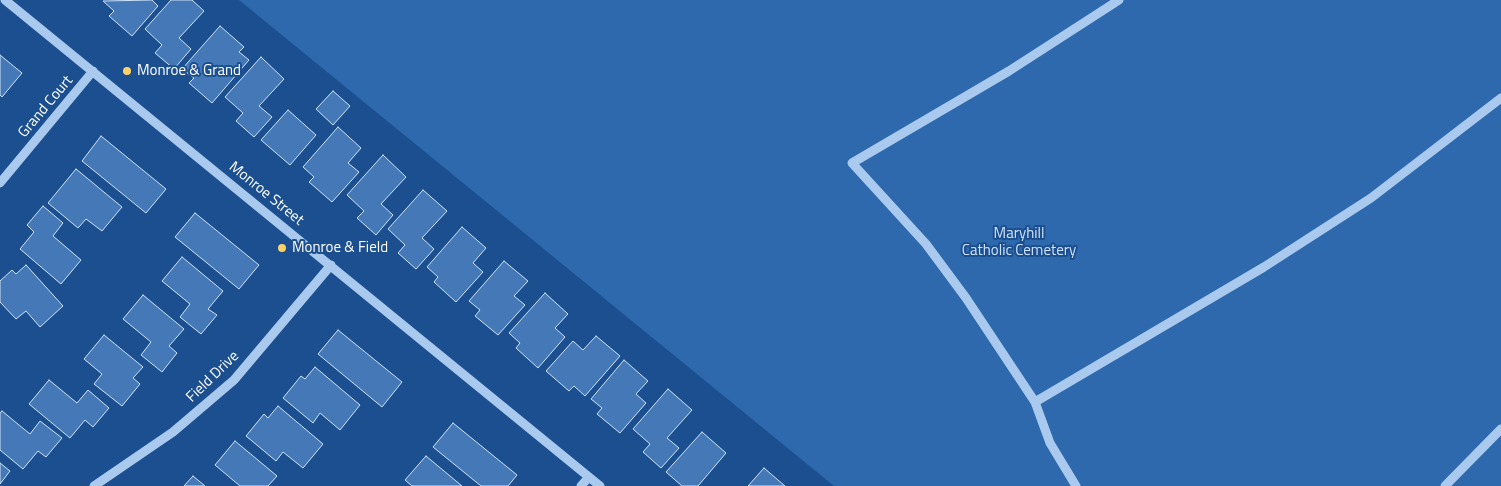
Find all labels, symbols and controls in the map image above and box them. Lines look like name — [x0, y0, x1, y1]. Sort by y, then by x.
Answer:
place label: Monroe & Grand — [137, 62, 241, 80]
marker: Monroe & Grand — [121, 65, 133, 77]
street label: Grand Court — [15, 72, 77, 142]
street label: Monroe Street — [225, 158, 307, 230]
park label: Maryhill Catholic Cemetery — [962, 225, 1076, 260]
place label: Monroe & Field — [292, 239, 388, 257]
marker: Monroe & Field — [276, 242, 288, 254]
street label: Field Drive — [183, 348, 243, 406]

